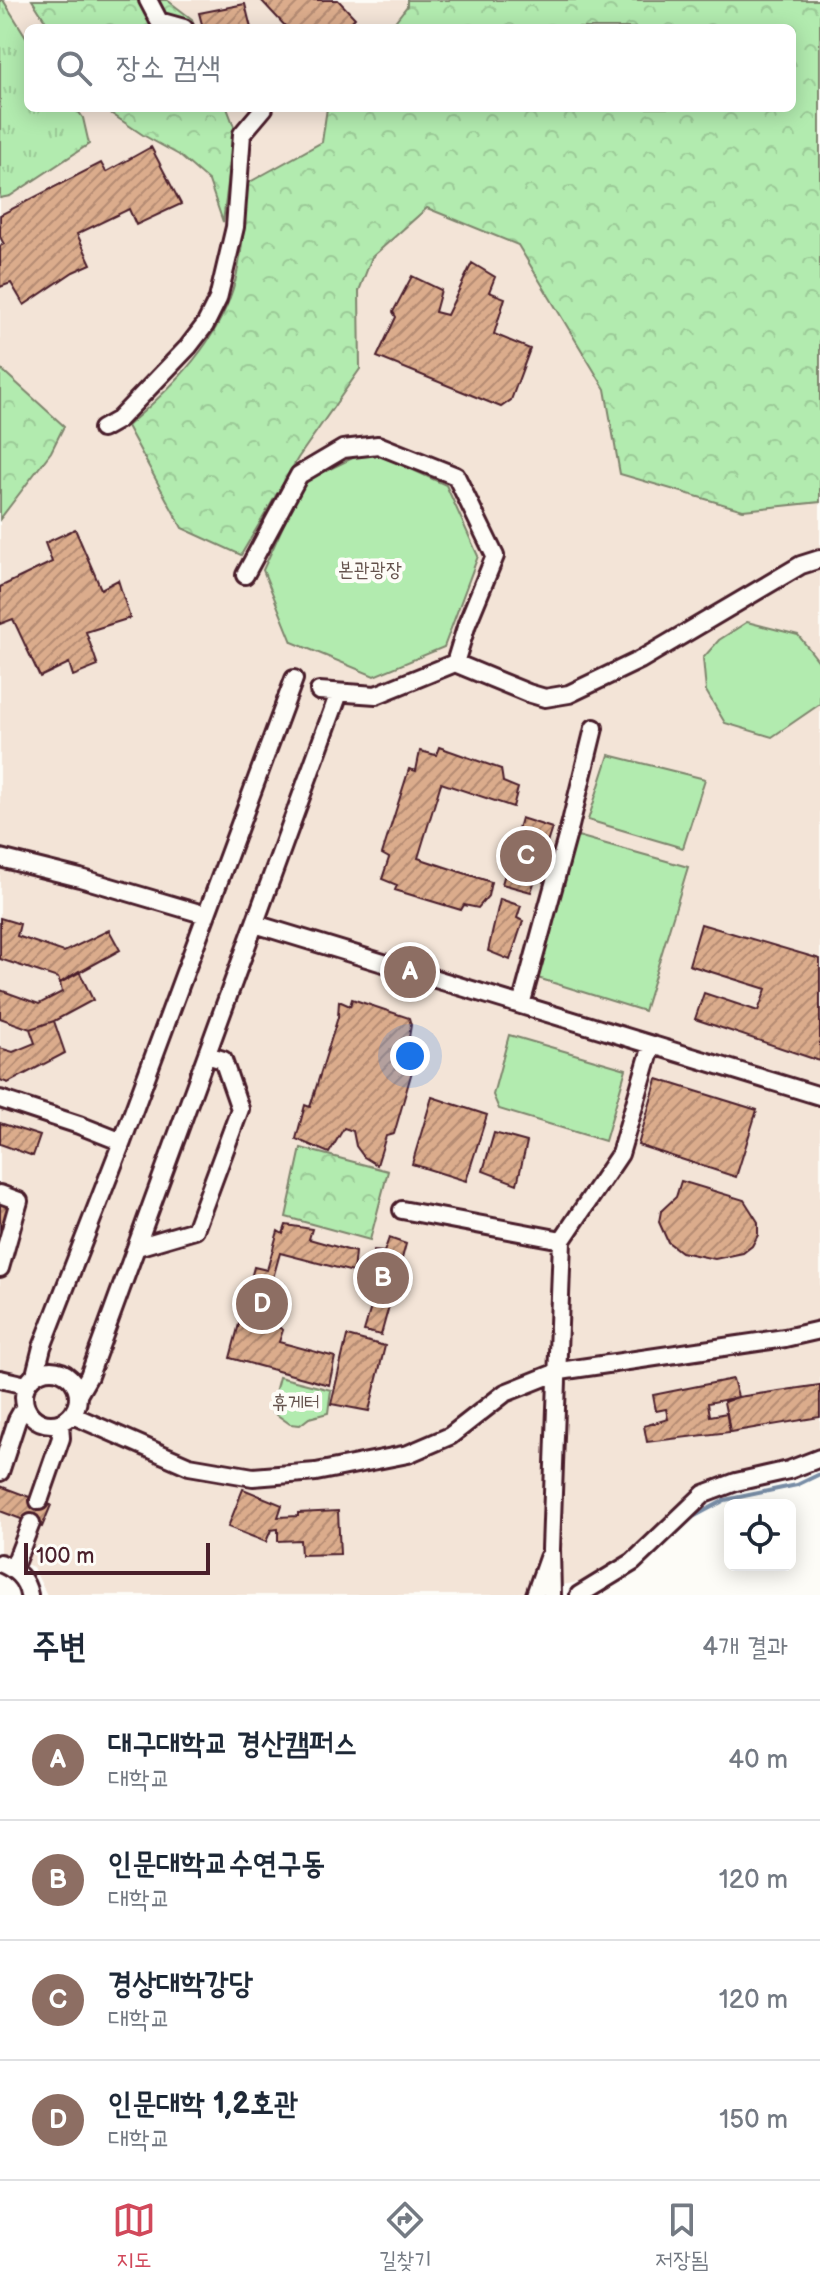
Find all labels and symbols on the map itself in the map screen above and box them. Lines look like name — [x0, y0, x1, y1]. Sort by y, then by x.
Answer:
park label: 본관광장 — [338, 558, 402, 582]
pin: C — [500, 826, 552, 886]
pin: A — [384, 942, 436, 1002]
your location — [390, 1036, 430, 1076]
pin: B — [357, 1248, 409, 1308]
pin: D — [236, 1274, 288, 1334]
park label: 휴게터 — [272, 1391, 320, 1415]
scale bar — [24, 1539, 210, 1575]

